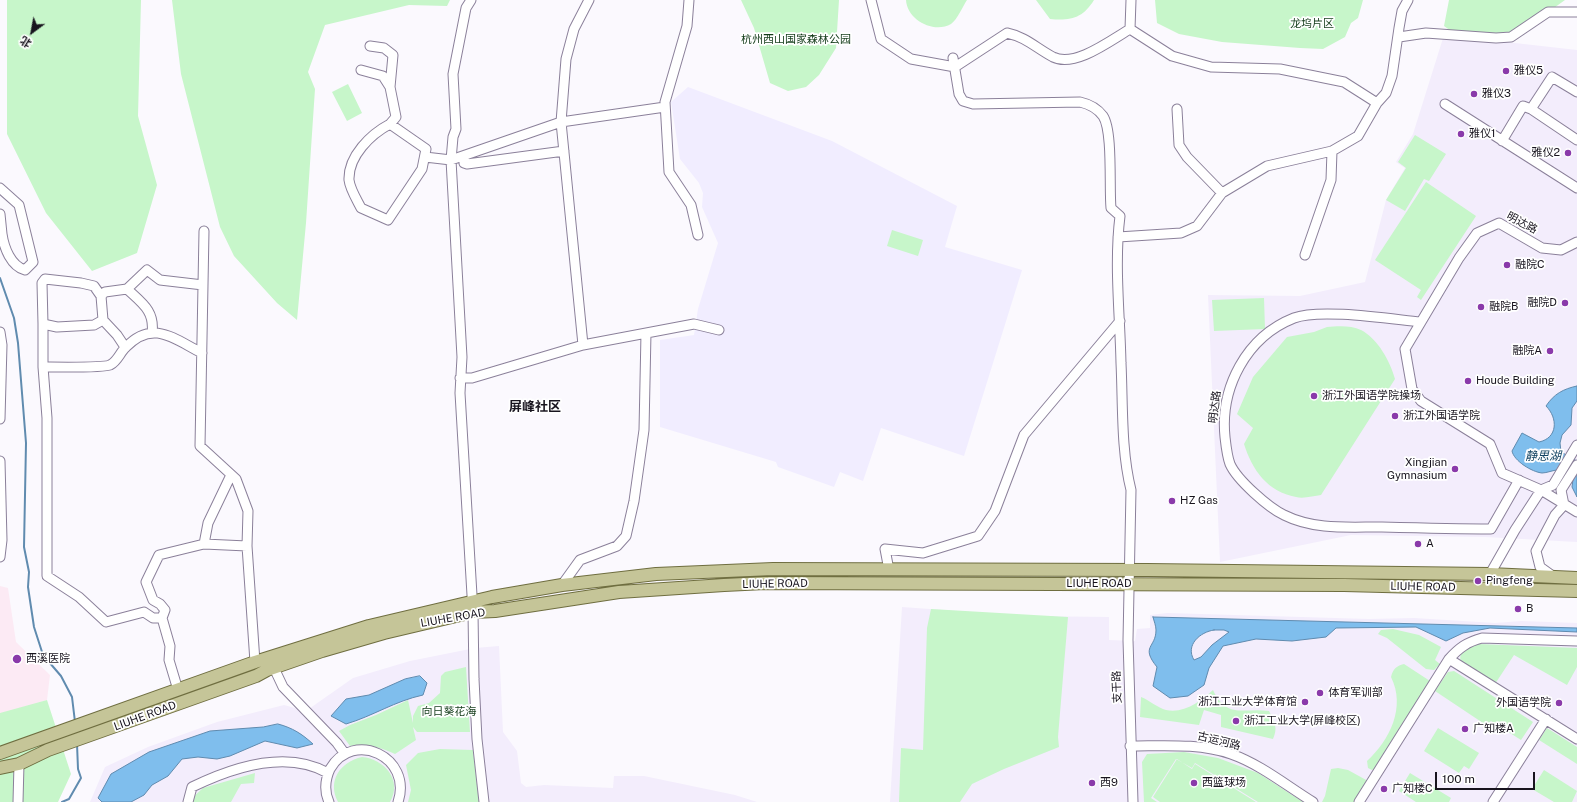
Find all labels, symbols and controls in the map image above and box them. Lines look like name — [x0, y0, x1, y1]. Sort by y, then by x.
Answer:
north arrow — [12, 12, 52, 52]
park label: 龙坞片区 — [1290, 17, 1334, 31]
park label: 杭州西山国家森林公园 — [741, 33, 851, 47]
text: 北 — [18, 34, 33, 50]
place label: 雅仪5 — [1514, 64, 1543, 78]
marker: 雅仪5 — [1501, 66, 1511, 76]
place label: 雅仪3 — [1482, 87, 1511, 101]
marker: 雅仪3 — [1469, 89, 1479, 99]
place label: 雅仪1 — [1469, 127, 1495, 141]
marker: 雅仪1 — [1456, 129, 1466, 139]
place label: 雅仪2 — [1531, 146, 1560, 160]
marker: 雅仪2 — [1563, 148, 1573, 158]
street label: 明达路 — [1504, 209, 1540, 237]
place label: 融院C — [1515, 258, 1545, 272]
marker: 融院C — [1502, 260, 1512, 270]
place label: 融院D — [1527, 296, 1557, 310]
marker: 融院D — [1560, 298, 1570, 308]
place label: 融院B — [1489, 300, 1518, 314]
marker: 融院B — [1476, 302, 1486, 312]
place label: 融院A — [1512, 344, 1542, 358]
marker: 融院A — [1545, 346, 1555, 356]
place label: Houde Building — [1476, 374, 1555, 388]
marker: Houde Building — [1463, 376, 1473, 386]
place label: 浙江外国语学院操场 — [1322, 389, 1421, 403]
street label: 明达路 — [1206, 390, 1224, 424]
marker: 浙江外国语学院操场 — [1309, 391, 1319, 401]
district label: 屏峰社区 — [509, 399, 561, 415]
place label: 浙江外国语学院 — [1403, 409, 1480, 423]
marker: 浙江外国语学院 — [1390, 411, 1400, 421]
water label: 静思湖 — [1525, 449, 1561, 463]
place label: Xingjian Gymnasium — [1387, 456, 1447, 482]
marker: Xingjian Gymnasium — [1450, 464, 1460, 474]
place label: HZ Gas — [1180, 494, 1218, 508]
marker: HZ Gas — [1167, 496, 1177, 506]
place label: A — [1426, 537, 1434, 551]
marker: A — [1413, 539, 1423, 549]
place label: Pingfeng — [1486, 574, 1533, 588]
marker: Pingfeng — [1473, 576, 1483, 586]
street label: LIUHE ROAD — [742, 577, 808, 591]
street label: LIUHE ROAD — [1066, 577, 1132, 591]
street label: LIUHE ROAD — [1390, 580, 1456, 594]
place label: B — [1526, 602, 1533, 616]
marker: B — [1513, 604, 1523, 614]
street label: LIUHE ROAD — [420, 606, 486, 630]
place label: 西溪医院 — [26, 652, 70, 666]
marker: 西溪医院 — [11, 653, 23, 665]
street label: 支干路 — [1110, 670, 1124, 704]
place label: 体育军训部 — [1328, 686, 1383, 700]
marker: 体育军训部 — [1315, 688, 1325, 698]
place label: 浙江工业大学体育馆 — [1198, 695, 1297, 709]
place label: 外国语学院 — [1496, 696, 1551, 710]
marker: 浙江工业大学体育馆 — [1300, 697, 1310, 707]
marker: 外国语学院 — [1554, 698, 1564, 708]
street label: LIUHE ROAD — [112, 699, 178, 733]
park label: 向日葵花海 — [422, 705, 476, 719]
place label: 浙江工业大学(屏峰校区) — [1244, 714, 1361, 728]
marker: 浙江工业大学(屏峰校区) — [1231, 716, 1241, 726]
place label: 广知楼A — [1473, 722, 1514, 736]
marker: 广知楼A — [1460, 724, 1470, 734]
street label: 古运河路 — [1196, 729, 1242, 753]
scale bar — [1437, 764, 1537, 790]
text: 100 m — [1442, 772, 1475, 786]
place label: 西9 — [1100, 776, 1118, 790]
place label: 西篮球场 — [1202, 776, 1246, 790]
marker: 西9 — [1087, 778, 1097, 788]
marker: 西篮球场 — [1189, 778, 1199, 788]
place label: 广知楼C — [1392, 782, 1433, 796]
marker: 广知楼C — [1379, 784, 1389, 794]

